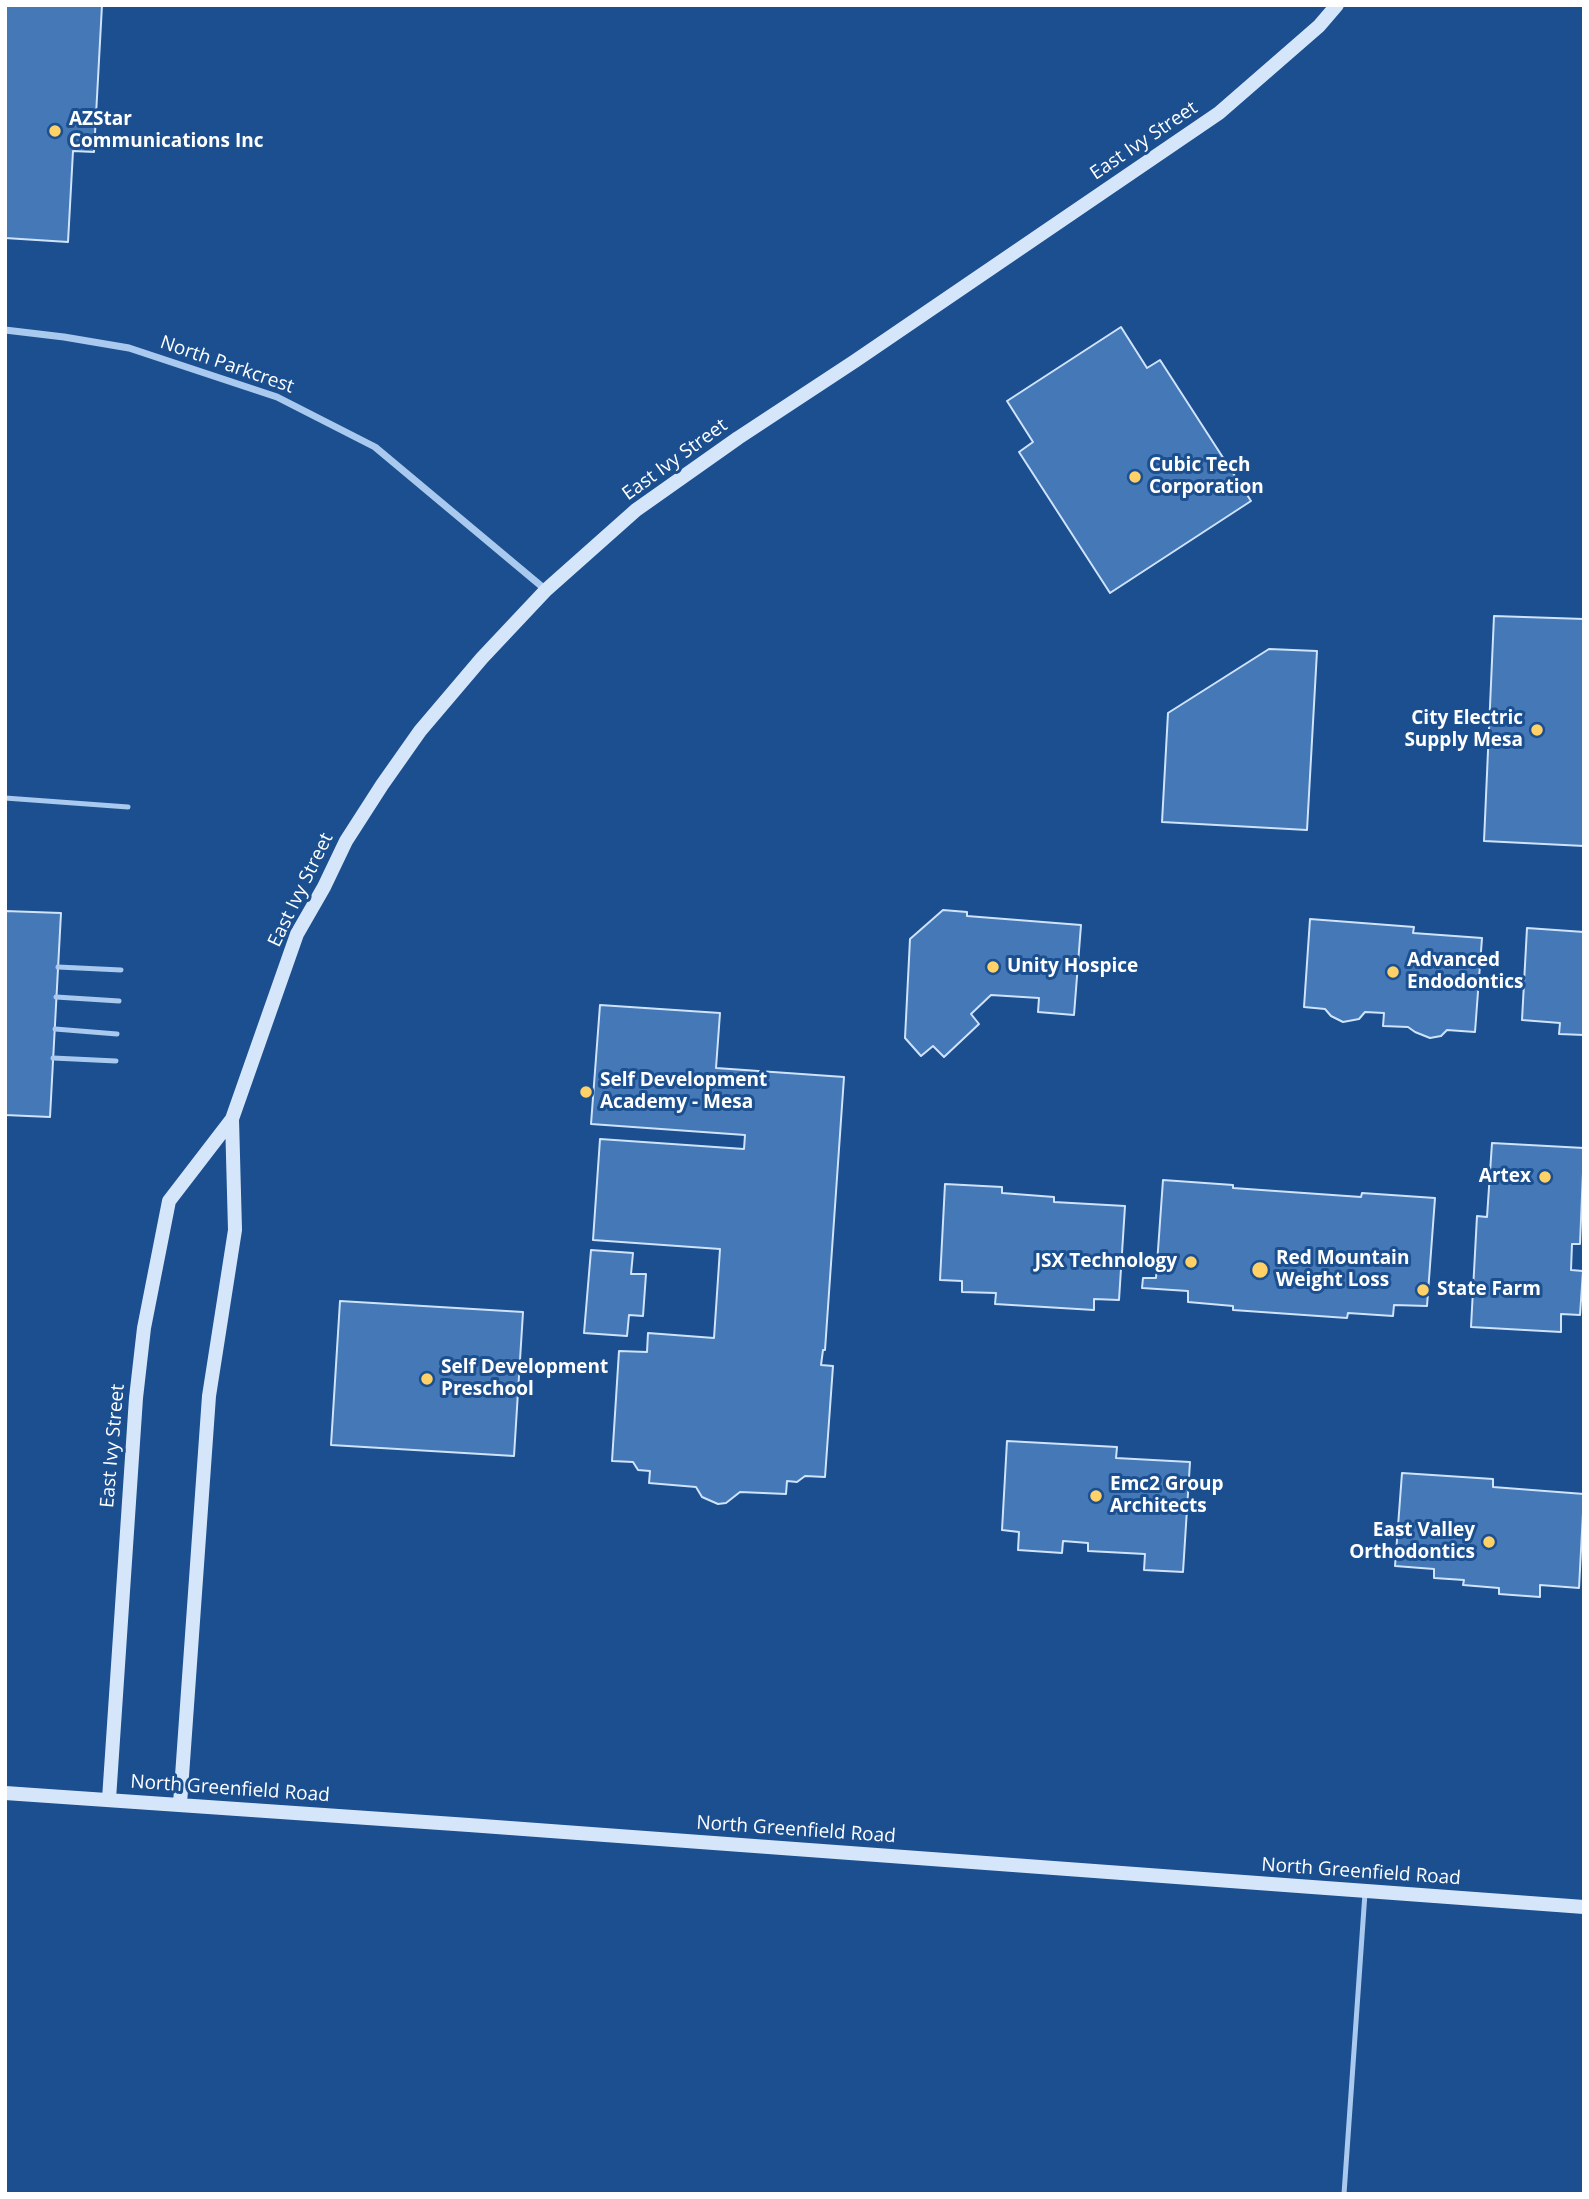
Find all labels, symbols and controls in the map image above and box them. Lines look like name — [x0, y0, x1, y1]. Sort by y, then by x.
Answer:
street label: East Ivy Street — [1086, 97, 1202, 185]
place label: AZStar Communications Inc — [69, 109, 263, 153]
marker: AZStar Communications Inc — [47, 123, 63, 139]
street label: North Parkcrest — [157, 331, 297, 399]
street label: East Ivy Street — [618, 414, 732, 506]
place label: Cubic Tech Corporation — [1149, 455, 1264, 499]
marker: Cubic Tech Corporation — [1127, 469, 1143, 485]
place label: City Electric Supply Mesa — [1404, 708, 1523, 752]
marker: City Electric Supply Mesa — [1529, 722, 1545, 738]
street label: East Ivy Street — [264, 829, 338, 951]
place label: Advanced Endodontics — [1407, 950, 1523, 994]
place label: Unity Hospice — [1007, 956, 1138, 978]
marker: Unity Hospice — [985, 959, 1001, 975]
marker: Advanced Endodontics — [1385, 964, 1401, 980]
place label: Self Development Academy - Mesa — [600, 1070, 767, 1114]
marker: Self Development Academy - Mesa — [578, 1084, 594, 1100]
place label: Artex — [1479, 1166, 1531, 1188]
marker: Artex — [1537, 1169, 1553, 1185]
place label: Red Mountain Weight Loss — [1276, 1248, 1409, 1292]
place label: JSX Technology — [1035, 1251, 1177, 1273]
marker: JSX Technology — [1183, 1254, 1199, 1270]
marker: Red Mountain Weight Loss — [1250, 1260, 1270, 1280]
place label: State Farm — [1437, 1279, 1541, 1301]
marker: State Farm — [1415, 1282, 1431, 1298]
place label: Self Development Preschool — [441, 1357, 608, 1401]
marker: Self Development Preschool — [419, 1371, 435, 1387]
street label: East Ivy Street — [96, 1383, 130, 1509]
place label: Emc2 Group Architects — [1110, 1474, 1224, 1518]
marker: Emc2 Group Architects — [1088, 1488, 1104, 1504]
place label: East Valley Orthodontics — [1349, 1520, 1475, 1564]
marker: East Valley Orthodontics — [1481, 1534, 1497, 1550]
street label: North Greenfield Road — [129, 1771, 331, 1807]
street label: North Greenfield Road — [695, 1812, 897, 1848]
street label: North Greenfield Road — [1260, 1854, 1462, 1890]

